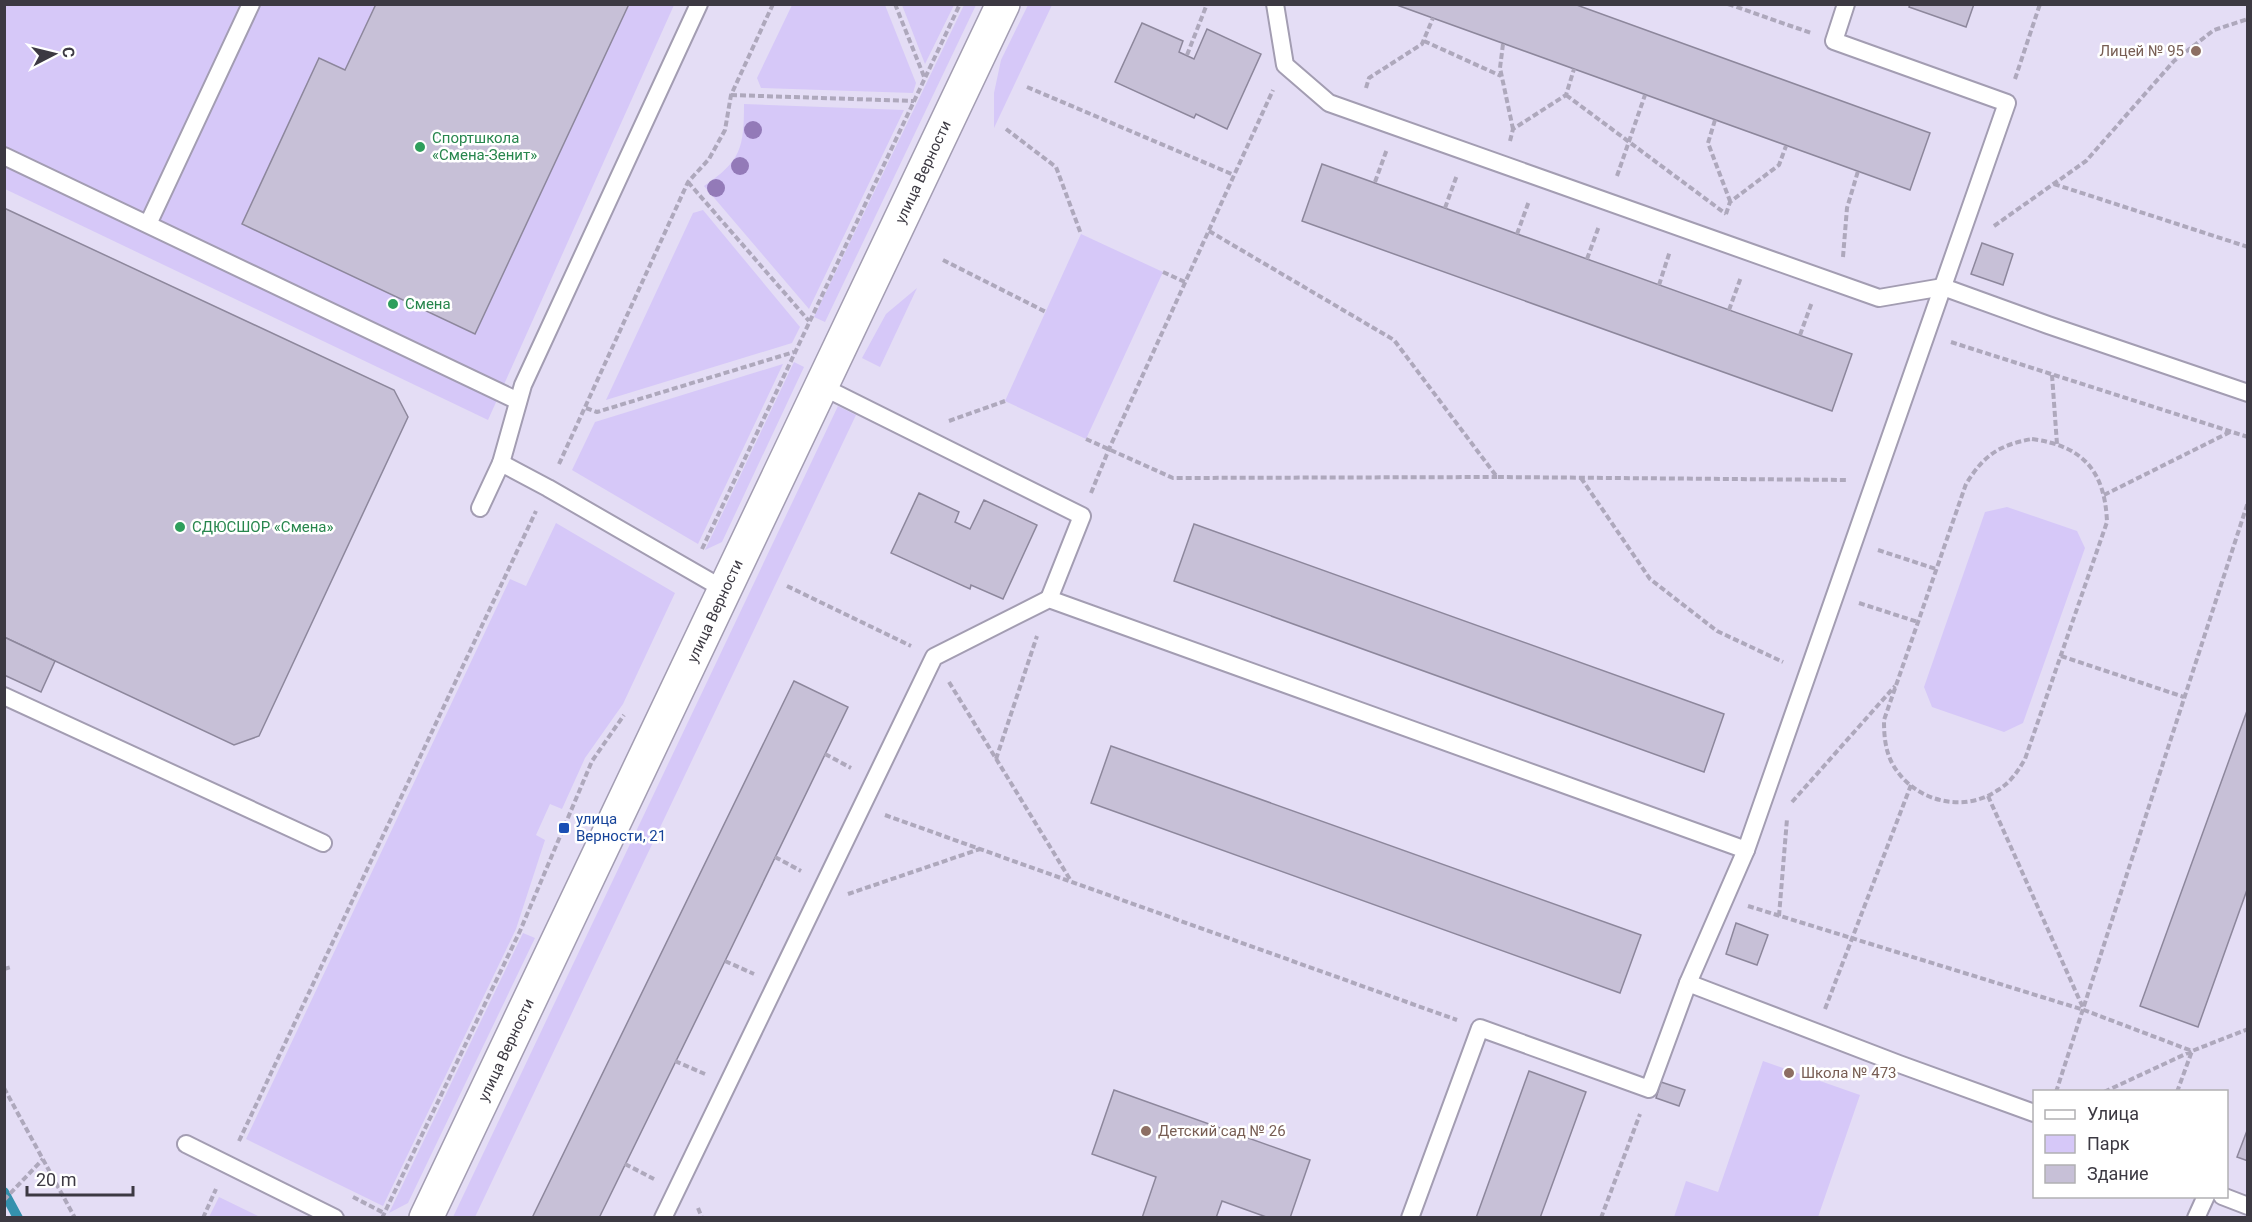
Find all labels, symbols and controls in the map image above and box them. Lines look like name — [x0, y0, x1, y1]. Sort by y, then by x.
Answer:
north arrow — [24, 24, 84, 84]
place label: Лицей № 95 — [2099, 42, 2184, 60]
marker: Лицей № 95 — [2189, 44, 2203, 58]
text: С — [58, 46, 78, 59]
street label: улица Верности — [891, 118, 955, 226]
place label: Спортшкола «Смена-Зенит» — [432, 129, 537, 164]
marker: Спортшкола «Смена-Зенит» — [413, 140, 427, 154]
place label: Смена — [405, 295, 451, 313]
marker: Смена — [386, 297, 400, 311]
place label: СДЮСШОР «Смена» — [192, 518, 334, 536]
marker: СДЮСШОР «Смена» — [173, 520, 187, 534]
street label: улица Верности — [683, 557, 747, 665]
place label: улица Верности, 21 — [576, 810, 666, 845]
marker: улица Верности, 21 — [557, 821, 571, 835]
street label: улица Верности — [474, 996, 538, 1104]
place label: Школа № 473 — [1801, 1064, 1897, 1082]
marker: Школа № 473 — [1782, 1066, 1796, 1080]
legend — [2033, 1090, 2228, 1198]
text: Улица — [2087, 1103, 2139, 1124]
place label: Детский сад № 26 — [1158, 1122, 1286, 1140]
marker: Детский сад № 26 — [1139, 1124, 1153, 1138]
text: Парк — [2087, 1133, 2130, 1154]
scale bar — [27, 1159, 134, 1197]
text: Здание — [2087, 1163, 2149, 1184]
text: 20 m — [36, 1169, 76, 1190]

